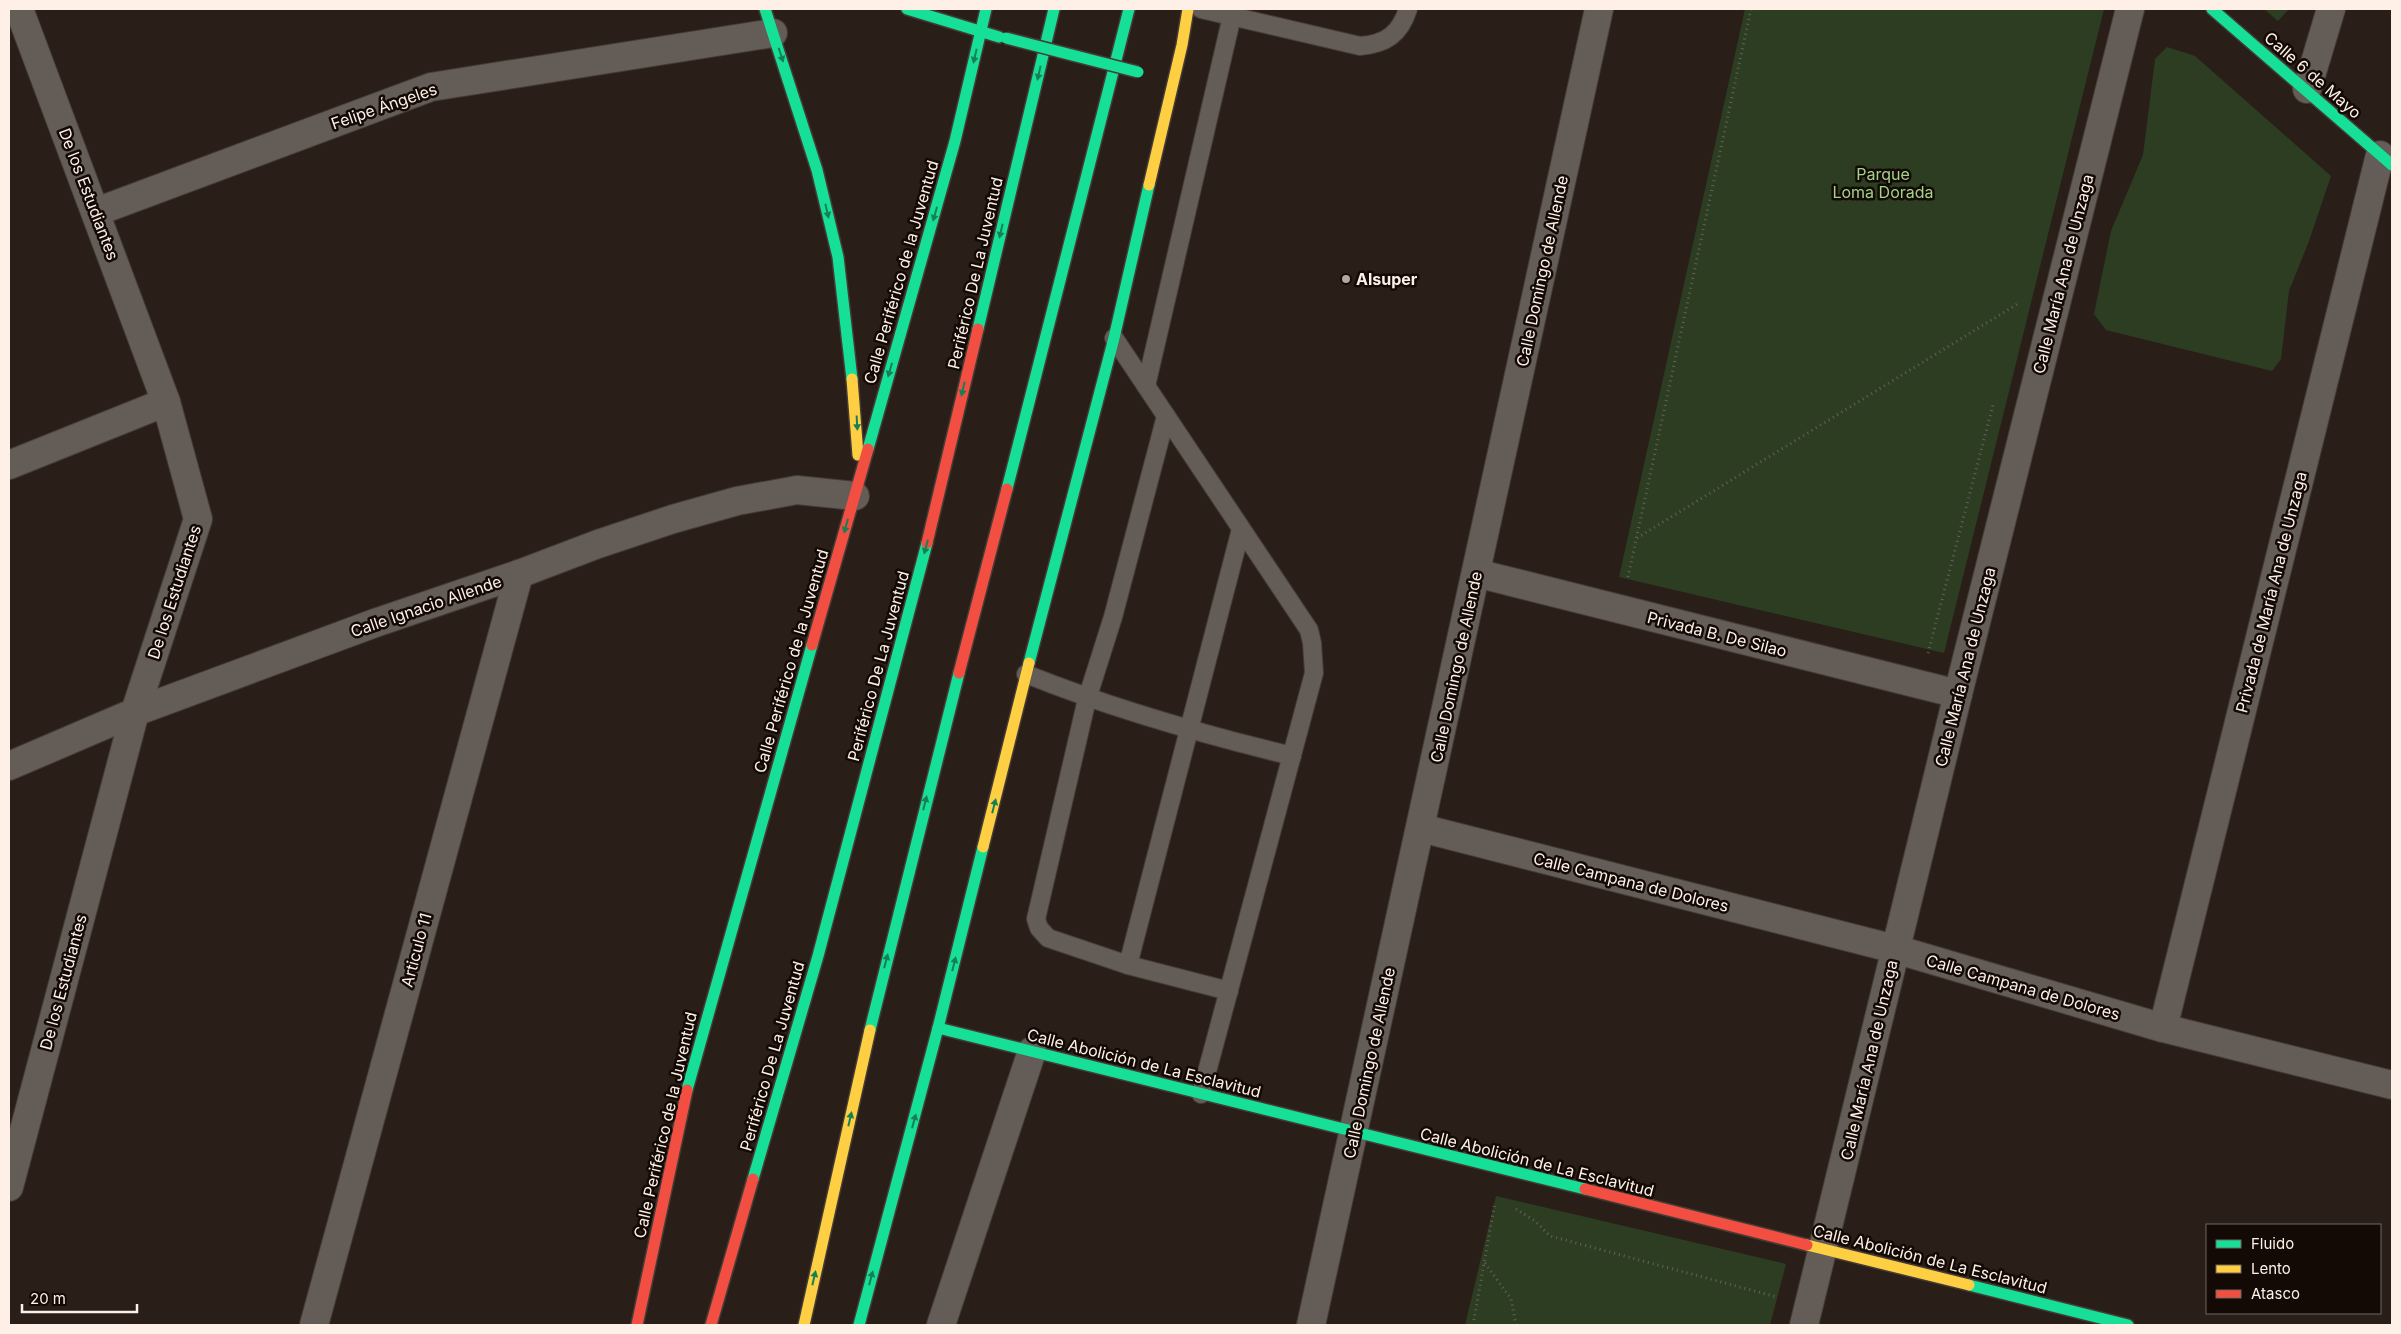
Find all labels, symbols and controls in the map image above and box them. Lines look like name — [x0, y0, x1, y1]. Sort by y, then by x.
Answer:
street label: Calle 6 de Mayo — [2260, 28, 2366, 122]
one-way arrow — [777, 48, 785, 63]
one-way arrow — [971, 49, 979, 64]
one-way arrow — [1035, 66, 1043, 81]
street label: Felipe Ángeles — [328, 79, 440, 133]
street label: De los Estudiantes — [55, 125, 123, 263]
street label: Calle Periférico de la Juventud — [859, 158, 943, 386]
park label: Parque Loma Dorada — [1832, 164, 1934, 202]
street label: Calle María Ana de Unzaga — [2029, 172, 2097, 376]
street label: Calle Domingo de Allende — [1512, 174, 1572, 368]
street label: Periférico De La Juventud — [943, 175, 1007, 371]
one-way arrow — [823, 203, 831, 218]
one-way arrow — [930, 206, 938, 221]
one-way arrow — [997, 224, 1005, 239]
place label: Alsuper — [1356, 269, 1418, 289]
marker: Alsuper — [1340, 273, 1352, 285]
one-way arrow — [886, 362, 894, 377]
one-way arrow — [959, 382, 967, 397]
one-way arrow — [853, 415, 861, 431]
street label: Privada de María Ana de Unzaga — [2231, 469, 2311, 715]
one-way arrow — [842, 519, 850, 534]
street label: De los Estudiantes — [143, 523, 205, 661]
one-way arrow — [921, 540, 929, 555]
street label: Calle Periférico de la Juventud — [749, 547, 833, 775]
street label: Calle María Ana de Unzaga — [1931, 565, 1999, 769]
street label: Periférico De La Juventud — [843, 569, 913, 763]
street label: Calle Domingo de Allende — [1426, 570, 1486, 764]
street label: Calle Ignacio Allende — [348, 571, 504, 641]
street label: Privada B. De Silao — [1645, 607, 1789, 661]
one-way arrow — [921, 795, 929, 810]
one-way arrow — [990, 799, 998, 814]
street label: Calle Campana de Dolores — [1531, 848, 1731, 916]
street label: Articulo 11 — [397, 911, 435, 989]
street label: De los Estudiantes — [35, 912, 91, 1052]
street label: Calle Campana de Dolores — [1924, 950, 2122, 1024]
one-way arrow — [882, 953, 890, 968]
one-way arrow — [951, 956, 959, 971]
street label: Calle María Ana de Unzaga — [1836, 958, 1902, 1162]
street label: Periférico De La Juventud — [735, 959, 809, 1153]
street label: Calle Domingo de Allende — [1339, 966, 1399, 1160]
street label: Calle Periférico de la Juventud — [629, 1010, 701, 1240]
street label: Calle Abolición de La Esclavitud — [1025, 1024, 1263, 1102]
one-way arrow — [846, 1111, 854, 1127]
one-way arrow — [910, 1114, 918, 1129]
street label: Calle Abolición de La Esclavitud — [1418, 1123, 1656, 1201]
street label: Calle Abolición de La Esclavitud — [1811, 1220, 2049, 1298]
legend — [2206, 1224, 2381, 1314]
text: Fluido — [2251, 1234, 2294, 1253]
text: Lento — [2251, 1259, 2291, 1278]
one-way arrow — [810, 1270, 818, 1285]
one-way arrow — [868, 1271, 876, 1286]
scale bar — [22, 1282, 138, 1314]
text: Atasco — [2251, 1284, 2300, 1303]
text: 20 m — [30, 1289, 66, 1308]

